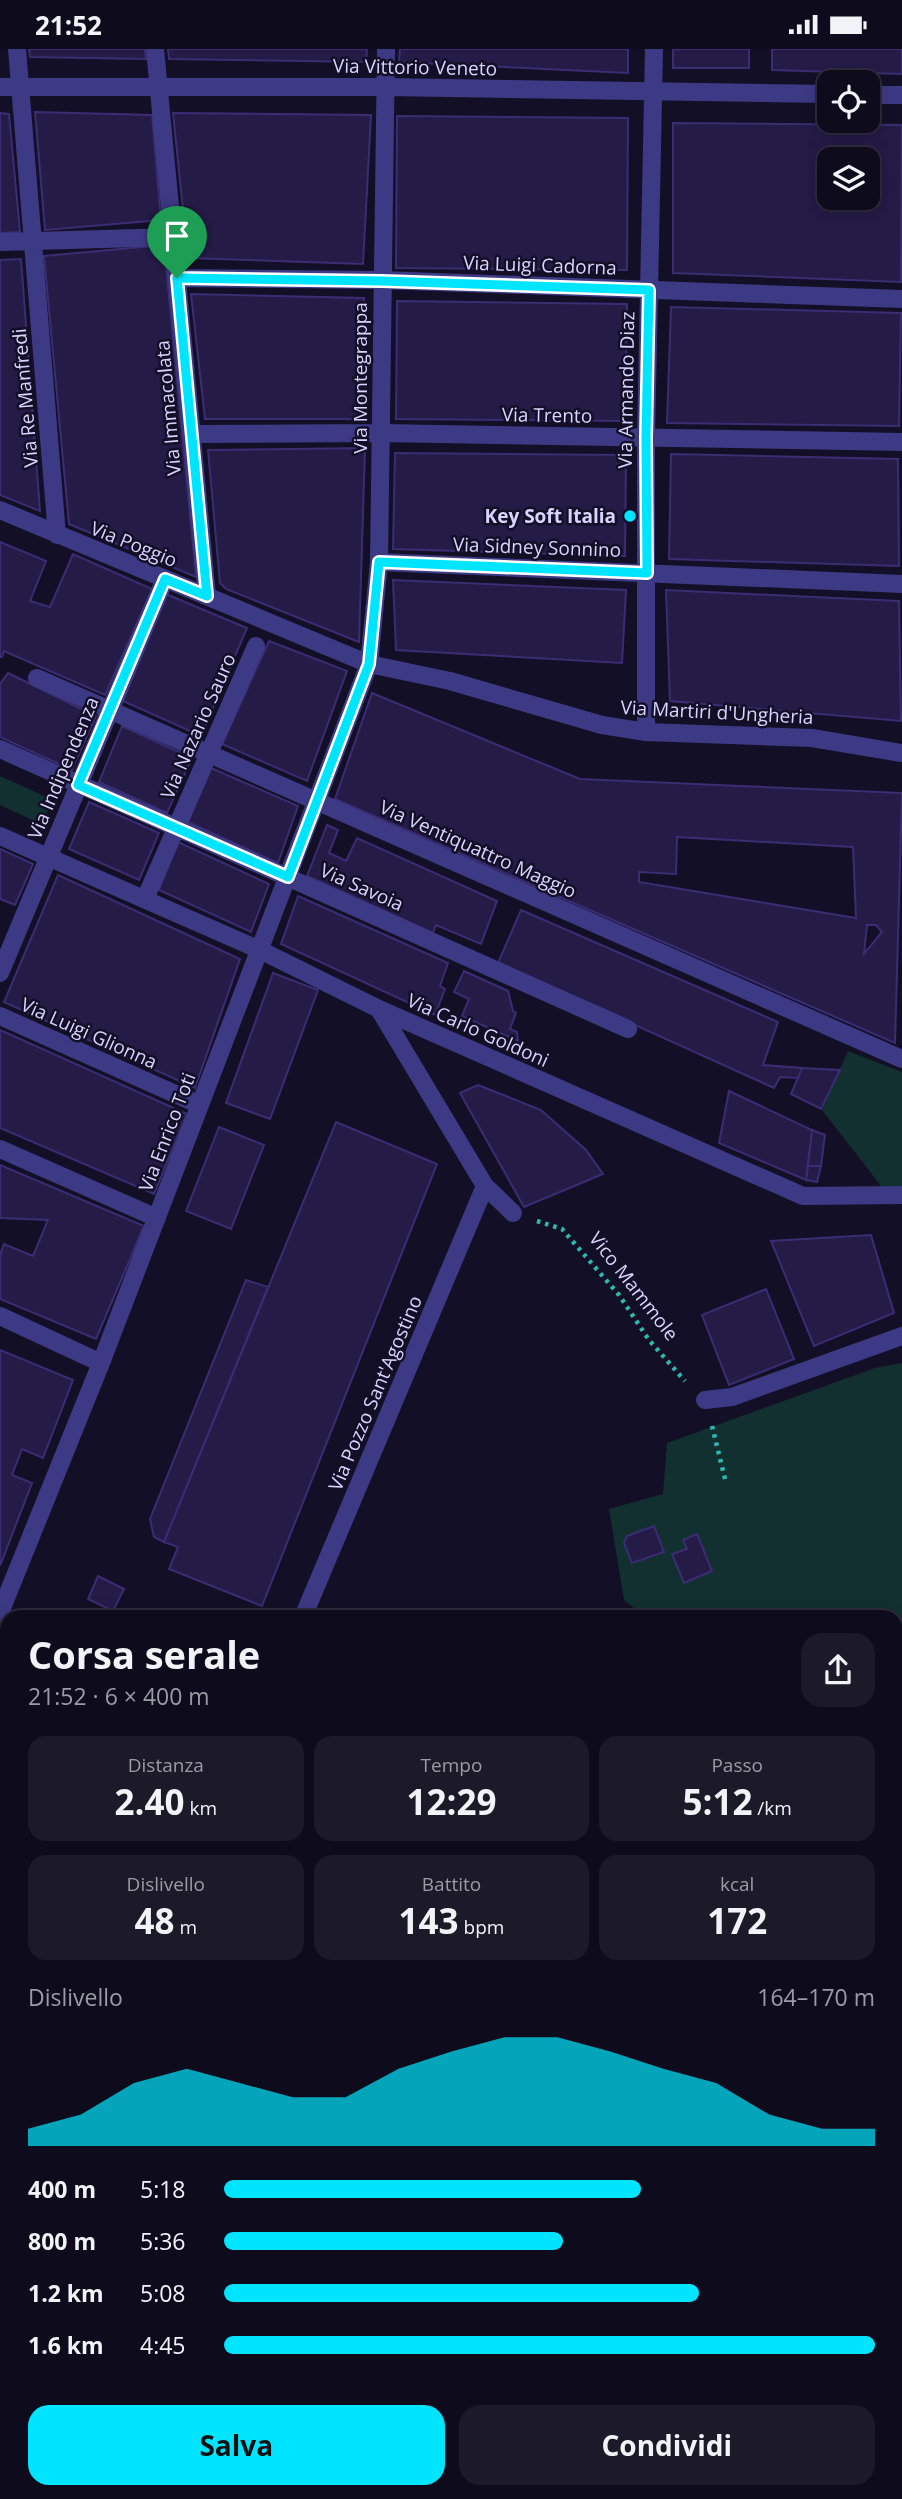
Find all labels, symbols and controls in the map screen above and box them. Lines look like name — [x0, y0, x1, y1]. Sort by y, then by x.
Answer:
text: 21:52 — [35, 7, 102, 43]
street label: Via Vittorio Veneto — [333, 53, 497, 81]
map controls — [817, 70, 880, 210]
button: locate — [817, 70, 880, 133]
button: layers — [817, 147, 880, 210]
pin — [147, 206, 207, 278]
icon: arrive — [158, 217, 196, 255]
street label: Via Luigi Cadorna — [463, 249, 617, 281]
street label: Via Montegrappa — [347, 302, 373, 454]
street label: Via Armando Diaz — [612, 311, 640, 469]
street label: Via Re Manfredi — [6, 327, 44, 469]
street label: Via Immacolata — [149, 339, 187, 477]
street label: Via Trento — [502, 401, 592, 429]
place label: Key Soft Italia — [485, 503, 616, 529]
marker: Key Soft Italia — [622, 508, 638, 524]
street label: Via Poggio — [87, 515, 181, 573]
street label: Via Sidney Sonnino — [452, 531, 622, 563]
street label: Via Nazario Sauro — [154, 649, 242, 803]
street label: Via Indipendenza — [21, 693, 105, 843]
street label: Via Martiri d'Ungheria — [620, 694, 814, 730]
street label: Via Ventiquattro Maggio — [375, 794, 581, 904]
street label: Via Savoia — [316, 857, 408, 917]
street label: Via Carlo Goldoni — [403, 987, 553, 1073]
street label: Via Luigi Glionna — [17, 991, 161, 1075]
street label: Via Enrico Toti — [132, 1069, 202, 1195]
street label: Vico Mammole — [583, 1226, 685, 1346]
street label: Via Pozzo Sant'Agostino — [322, 1291, 428, 1495]
text: Corsa serale — [28, 1628, 260, 1680]
button: share — [801, 1633, 875, 1707]
text: 21:52 · 6 × 400 m — [28, 1680, 210, 1712]
text: Distanza — [128, 1752, 204, 1778]
text: Tempo — [421, 1752, 482, 1778]
text: Passo — [711, 1752, 763, 1778]
text: 2.40 — [115, 1778, 185, 1825]
text: 12:29 — [406, 1778, 497, 1825]
text: 5:12 — [682, 1778, 752, 1825]
text: km — [185, 1795, 217, 1821]
text: /km — [752, 1795, 792, 1821]
text: Dislivello — [127, 1871, 205, 1897]
text: Battito — [422, 1871, 481, 1897]
text: kcal — [720, 1871, 754, 1897]
text: 48 — [135, 1897, 175, 1944]
text: 143 — [399, 1897, 459, 1944]
text: 172 — [707, 1897, 767, 1944]
text: m — [175, 1914, 197, 1940]
text: bpm — [459, 1914, 504, 1940]
text: Dislivello — [28, 1981, 123, 2013]
text: 164–170 m — [757, 1981, 875, 2013]
text: 400 m — [28, 2173, 96, 2205]
text: 5:18 — [140, 2173, 186, 2205]
text: 800 m — [28, 2225, 96, 2257]
text: 5:36 — [140, 2225, 186, 2257]
text: 1.2 km — [28, 2277, 104, 2309]
text: 5:08 — [140, 2277, 186, 2309]
text: 1.6 km — [28, 2329, 104, 2361]
text: 4:45 — [140, 2329, 186, 2361]
button: Salva — [28, 2405, 445, 2485]
button: Condividi — [459, 2405, 875, 2485]

